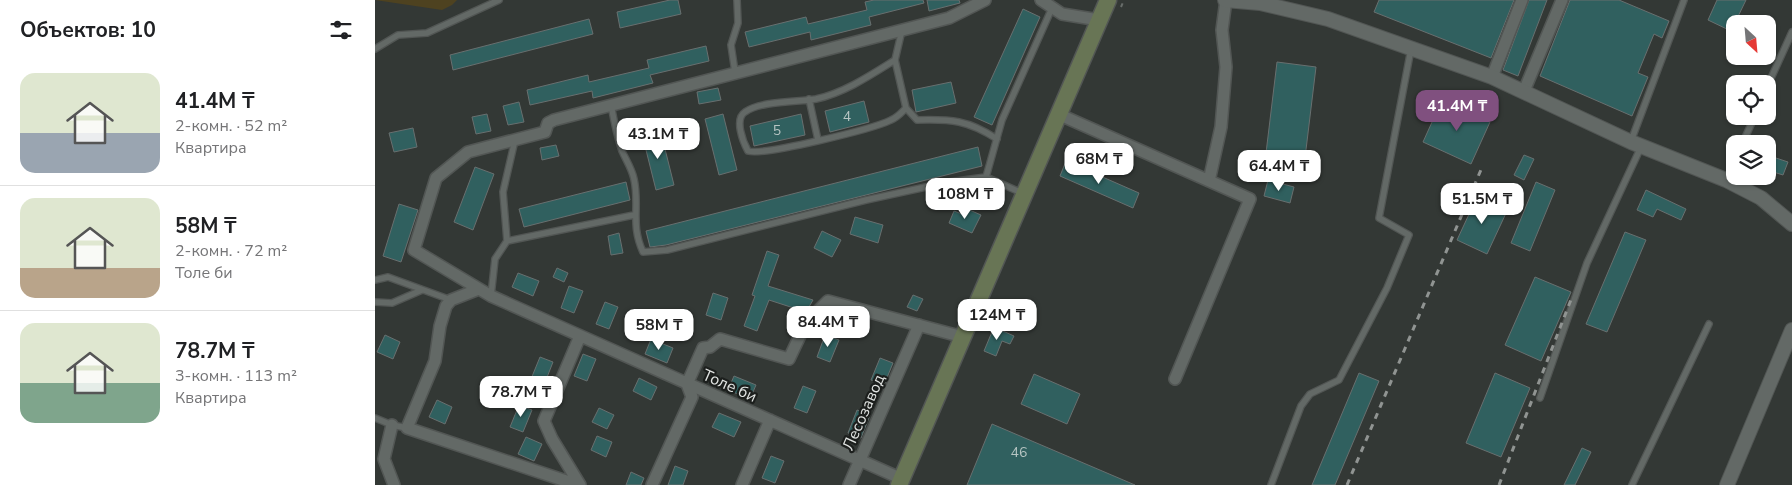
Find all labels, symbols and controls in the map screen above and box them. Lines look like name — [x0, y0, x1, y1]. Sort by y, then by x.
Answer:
north arrow — [1726, 15, 1776, 65]
map controls — [1726, 15, 1776, 185]
text: Объектов: 10 — [20, 16, 156, 44]
icon: filters — [327, 16, 355, 44]
button: locate — [1726, 75, 1776, 125]
text: 41.4M ₸ — [175, 87, 255, 115]
pin: 41.4M ₸ — [1411, 90, 1503, 132]
icon: home — [60, 93, 120, 153]
text: 41.4M ₸ — [1427, 95, 1487, 117]
house number: 4 — [843, 107, 851, 126]
text: 2-комн. · 52 m² — [175, 115, 287, 137]
pin: 43.1M ₸ — [612, 118, 704, 160]
house number: 5 — [773, 121, 781, 140]
text: 43.1M ₸ — [628, 123, 688, 145]
button: layers — [1726, 135, 1776, 185]
text: Квартира — [175, 137, 247, 159]
pin: 68M ₸ — [1064, 142, 1134, 185]
text: 68M ₸ — [1075, 148, 1123, 170]
pin: 64.4M ₸ — [1233, 150, 1325, 192]
text: 64.4M ₸ — [1249, 155, 1309, 177]
pin: 108M ₸ — [924, 178, 1006, 220]
pin: 51.5M ₸ — [1436, 182, 1528, 225]
text: 108M ₸ — [937, 183, 993, 205]
text: 51.5M ₸ — [1452, 188, 1512, 210]
text: 58M ₸ — [175, 212, 237, 240]
icon: home — [60, 218, 120, 278]
text: 2-комн. · 72 m² — [175, 240, 287, 262]
text: Толе би — [175, 262, 233, 284]
pin: 124M ₸ — [956, 298, 1038, 341]
text: 124M ₸ — [969, 304, 1025, 326]
pin: 84.4M ₸ — [782, 306, 874, 348]
pin: 58M ₸ — [624, 308, 694, 351]
text: 84.4M ₸ — [798, 311, 858, 333]
text: 58M ₸ — [635, 314, 683, 336]
text: 78.7M ₸ — [175, 337, 255, 365]
icon: home — [60, 343, 120, 403]
street label: Толе би — [699, 364, 760, 408]
text: 3-комн. · 113 m² — [175, 365, 297, 387]
street label: Лесозавод — [837, 370, 891, 454]
pin: 78.7M ₸ — [475, 376, 567, 418]
text: 78.7M ₸ — [491, 381, 551, 403]
text: Квартира — [175, 387, 247, 409]
house number: 46 — [1011, 443, 1027, 462]

